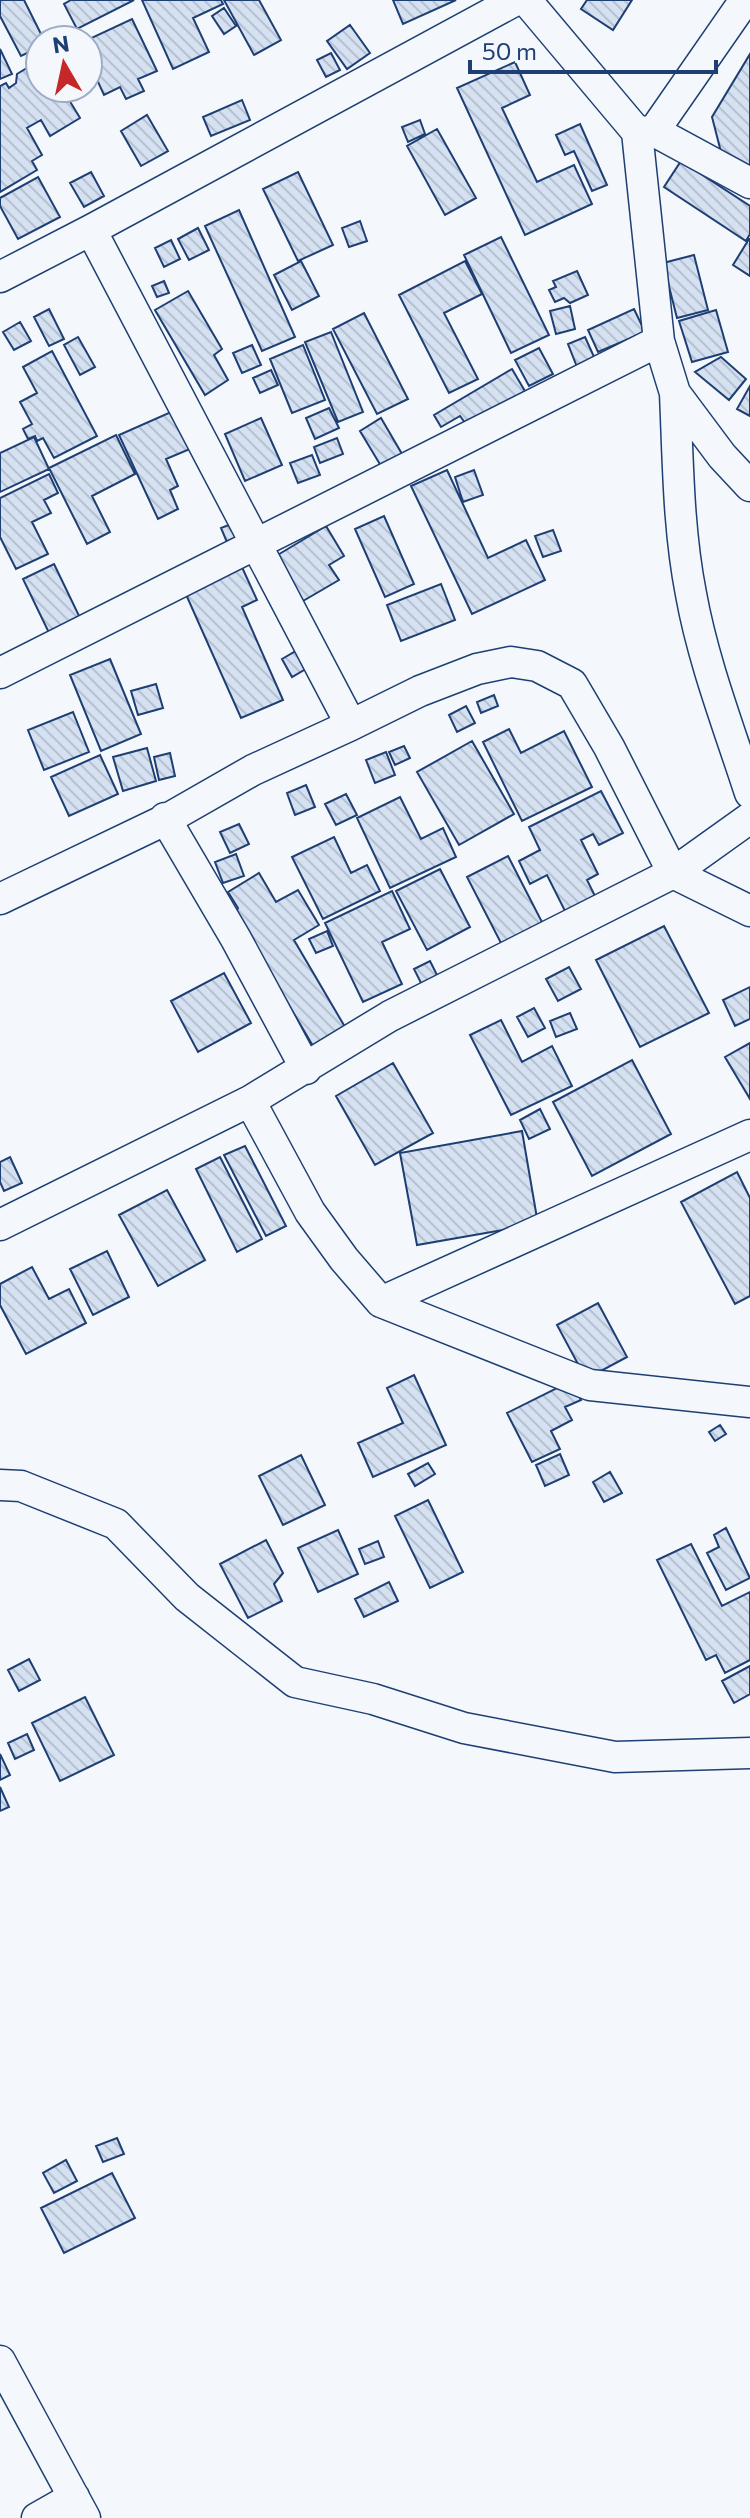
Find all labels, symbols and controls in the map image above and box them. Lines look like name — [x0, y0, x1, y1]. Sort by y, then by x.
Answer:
north arrow — [24, 24, 104, 104]
scale bar — [470, 24, 716, 74]
text: N — [51, 29, 71, 58]
text: 50 m — [482, 36, 537, 65]

